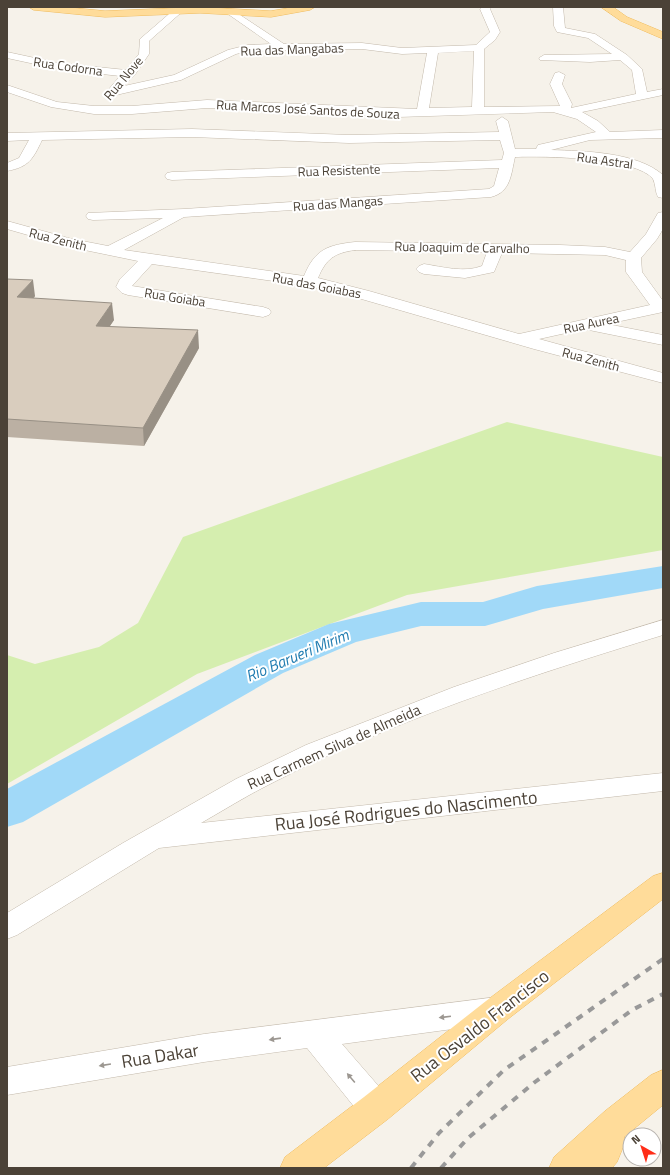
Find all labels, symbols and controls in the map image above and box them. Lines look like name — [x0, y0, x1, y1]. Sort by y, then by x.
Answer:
street label: Rua das Mangabas — [240, 37, 344, 61]
street label: Rua Codorna — [32, 51, 104, 81]
street label: Rua Nove — [98, 51, 148, 105]
street label: Rua Marcos José Santos de Souza — [216, 94, 401, 124]
street label: Rua Astral — [576, 146, 634, 174]
street label: Rua Resistente — [297, 159, 381, 181]
street label: Rua das Mangas — [292, 190, 384, 216]
street label: Rua Zenith — [27, 222, 89, 256]
street label: Rua Joaquim de Carvalho — [394, 236, 530, 258]
street label: Rua das Goiabas — [271, 267, 363, 303]
street label: Rua Goiaba — [143, 282, 208, 312]
street label: Rua Aurea — [561, 307, 621, 339]
street label: Rua Zenith — [560, 342, 622, 376]
water label: Rio Barueri Mirim — [242, 622, 353, 687]
street label: Rua Carmem Silva de Almeida — [243, 698, 425, 795]
street label: Rua José Rodrigues do Nascimento — [273, 783, 539, 838]
street label: Rua Osvaldo Francisco — [404, 963, 555, 1089]
one-way arrow — [439, 1014, 451, 1020]
street label: Rua Dakar — [119, 1036, 201, 1075]
one-way arrow — [269, 1036, 281, 1042]
one-way arrow — [99, 1062, 111, 1068]
one-way arrow — [347, 1073, 356, 1084]
north arrow — [622, 1127, 662, 1167]
text: N — [628, 1131, 644, 1148]

